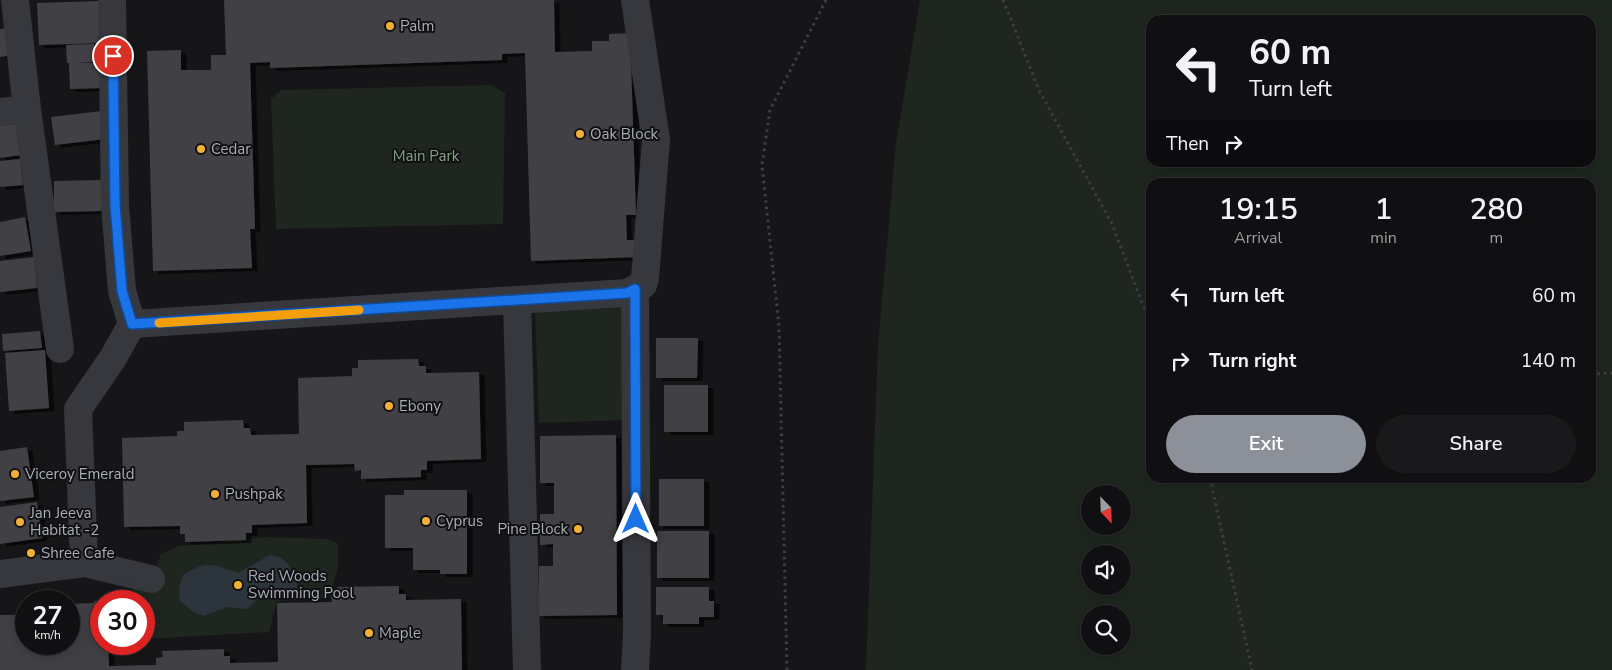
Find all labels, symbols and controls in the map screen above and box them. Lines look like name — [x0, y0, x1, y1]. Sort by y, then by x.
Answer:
place label: Palm — [400, 16, 434, 36]
marker: Palm — [384, 20, 396, 32]
text: 60 m — [1249, 29, 1331, 76]
pin — [92, 35, 134, 77]
icon: left — [1166, 35, 1231, 100]
icon: arrive — [99, 42, 127, 70]
text: Turn left — [1249, 74, 1332, 104]
place label: Oak Block — [590, 124, 659, 144]
marker: Oak Block — [574, 128, 586, 140]
icon: right — [1219, 130, 1247, 158]
text: Then — [1166, 131, 1209, 157]
place label: Cedar — [211, 139, 251, 159]
marker: Cedar — [195, 143, 207, 155]
park label: Main Park — [393, 146, 460, 166]
text: 19:15 — [1219, 189, 1298, 230]
text: 1 — [1375, 189, 1393, 230]
text: 280 — [1469, 189, 1523, 230]
text: Arrival — [1234, 227, 1282, 249]
text: min — [1370, 227, 1397, 249]
text: m — [1490, 227, 1503, 249]
icon: left — [1166, 282, 1194, 310]
text: Turn left — [1209, 283, 1284, 309]
text: 60 m — [1532, 283, 1576, 309]
icon: right — [1166, 347, 1194, 375]
text: Turn right — [1209, 348, 1296, 374]
text: 140 m — [1521, 348, 1576, 374]
place label: Ebony — [399, 396, 441, 416]
marker: Ebony — [383, 400, 395, 412]
button: Exit — [1166, 415, 1366, 473]
button: Share — [1376, 415, 1576, 473]
place label: Viceroy Emerald — [24, 464, 135, 484]
marker: Viceroy Emerald — [9, 468, 21, 480]
place label: Pushpak — [225, 484, 283, 504]
north arrow — [1081, 485, 1131, 535]
map controls — [1081, 485, 1131, 655]
marker: Pushpak — [209, 488, 221, 500]
position arrow — [609, 492, 661, 544]
place label: Jan Jeeva Habitat -2 — [29, 503, 99, 540]
place label: Cyprus — [436, 511, 483, 531]
marker: Cyprus — [420, 515, 432, 527]
marker: Jan Jeeva Habitat -2 — [14, 516, 26, 528]
place label: Pine Block — [497, 519, 568, 539]
marker: Pine Block — [572, 523, 584, 535]
place label: Shree Cafe — [41, 543, 114, 563]
button: sound — [1081, 545, 1131, 595]
marker: Shree Cafe — [25, 547, 37, 559]
place label: Red Woods Swimming Pool — [248, 566, 354, 603]
marker: Red Woods Swimming Pool — [232, 579, 244, 591]
speed limit sign: 30 — [90, 590, 155, 655]
text: 27 — [32, 599, 63, 633]
button: search — [1081, 605, 1131, 655]
place label: Maple — [379, 623, 421, 643]
text: km/h — [34, 627, 61, 643]
marker: Maple — [363, 627, 375, 639]

